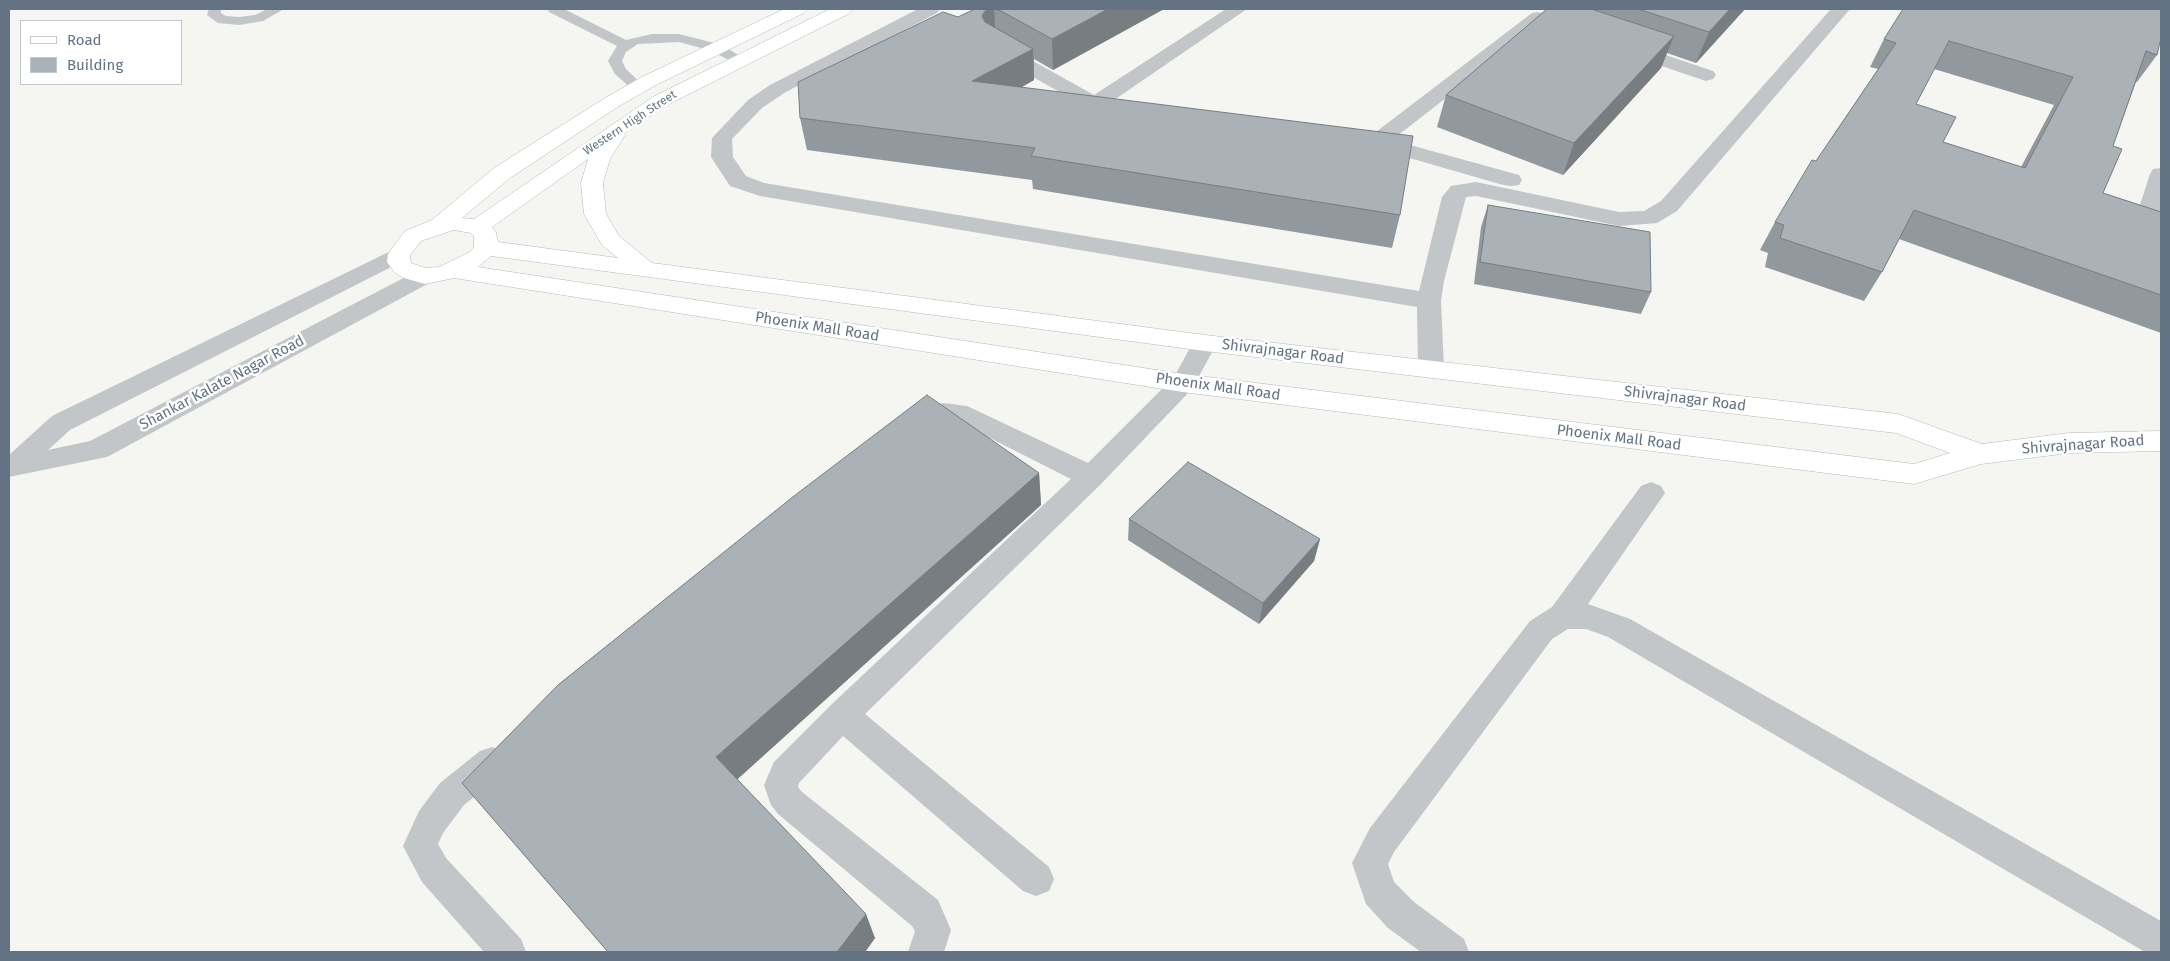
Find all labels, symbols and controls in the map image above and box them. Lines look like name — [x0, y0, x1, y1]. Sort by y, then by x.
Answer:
legend — [20, 20, 182, 85]
text: Road — [67, 31, 102, 49]
text: Building — [67, 56, 123, 74]
street label: Western High Street — [581, 88, 679, 158]
street label: Phoenix Mall Road — [754, 308, 880, 346]
street label: Shankar Kalate Nagar Road — [136, 332, 308, 434]
street label: Shivrajnagar Road — [1221, 336, 1345, 368]
street label: Phoenix Mall Road — [1155, 369, 1281, 405]
street label: Shivrajnagar Road — [1623, 383, 1747, 415]
street label: Phoenix Mall Road — [1556, 421, 1682, 455]
street label: Shivrajnagar Road — [2021, 432, 2145, 458]

